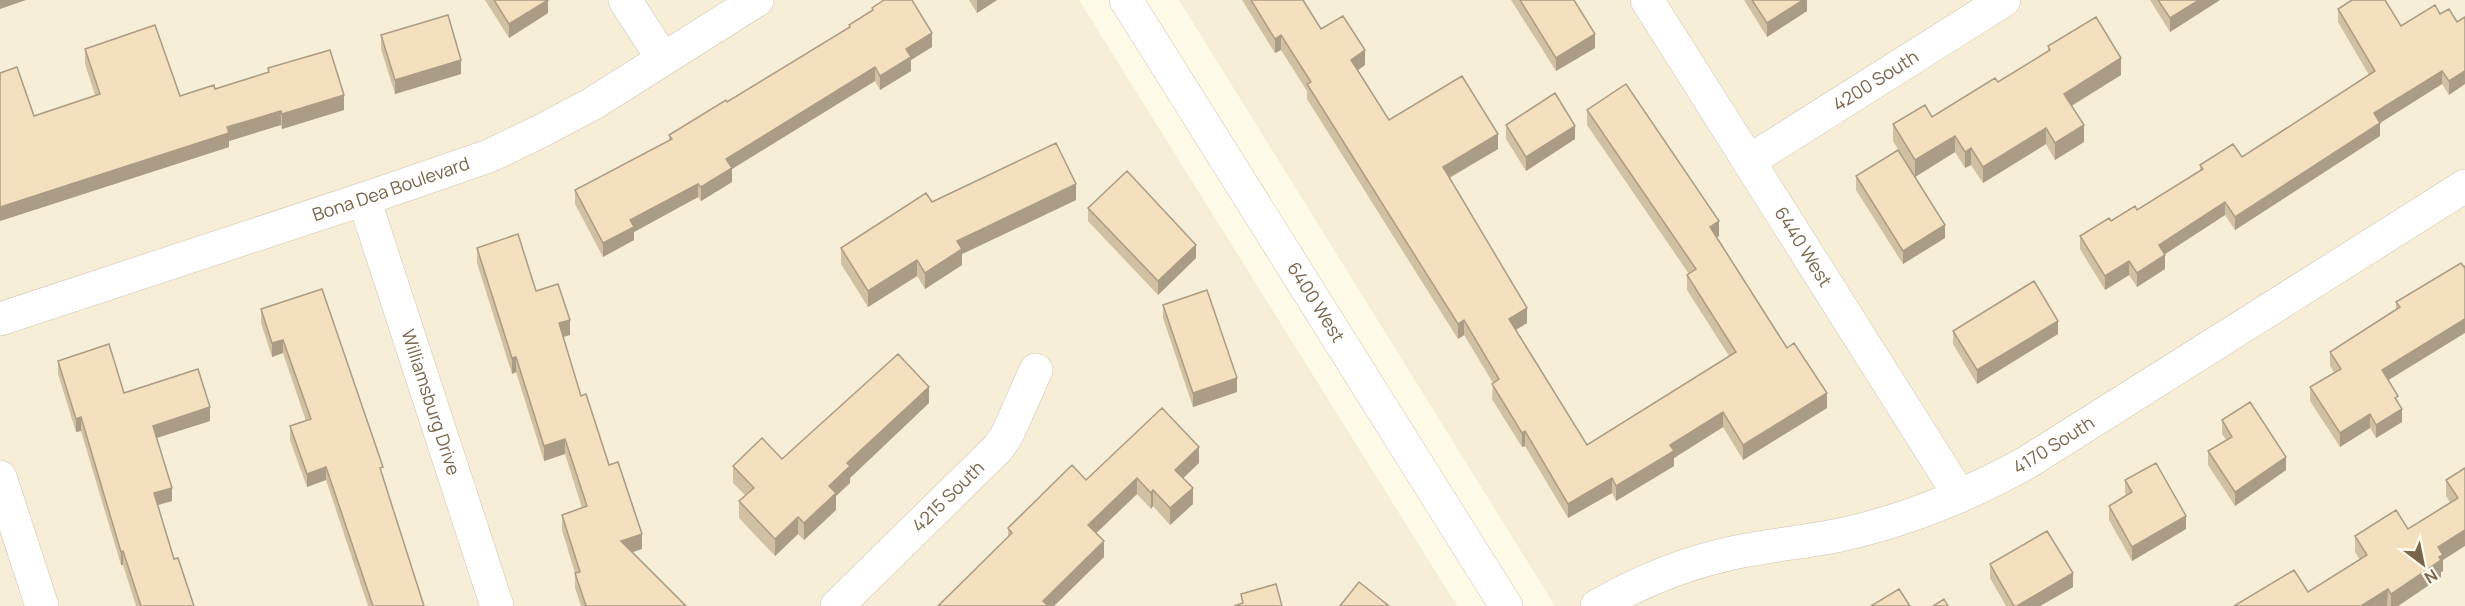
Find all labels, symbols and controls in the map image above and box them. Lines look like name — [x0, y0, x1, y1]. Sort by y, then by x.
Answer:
street label: 4200 South — [1828, 44, 1923, 116]
street label: Bona Dea Boulevard — [309, 151, 472, 226]
street label: 6440 West — [1769, 202, 1838, 291]
street label: 6400 West — [1282, 257, 1351, 347]
street label: Williamsburg Drive — [396, 326, 466, 478]
street label: 4170 South — [2008, 410, 2098, 479]
street label: 4215 South — [906, 455, 989, 537]
north arrow — [2393, 534, 2453, 594]
text: N — [2420, 564, 2442, 589]

